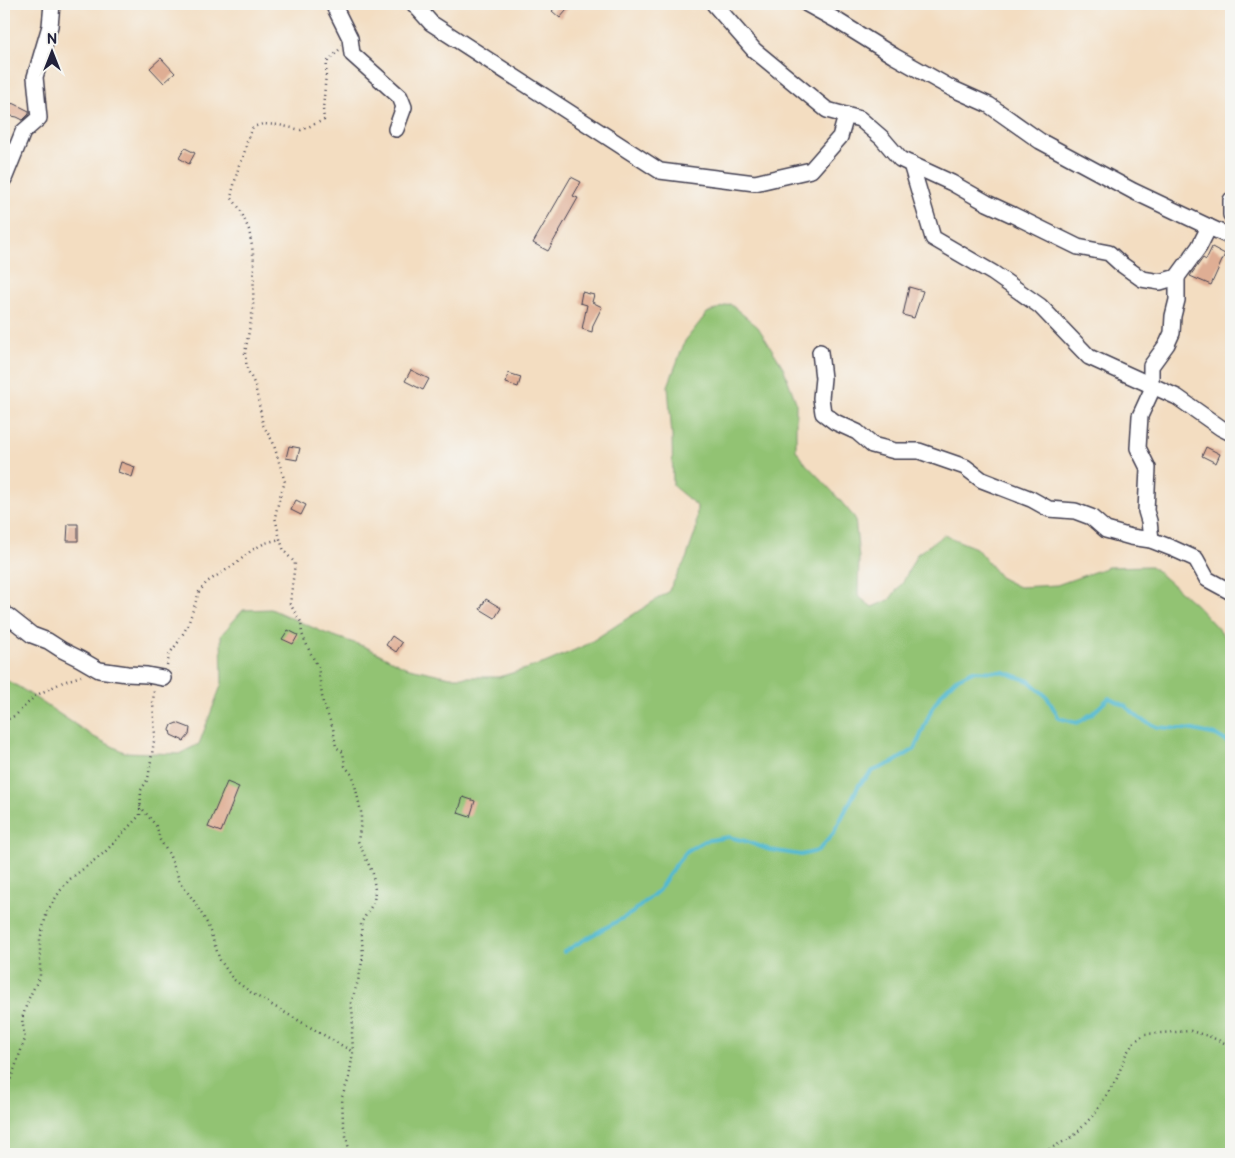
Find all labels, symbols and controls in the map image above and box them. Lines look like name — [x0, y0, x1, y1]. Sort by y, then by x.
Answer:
north arrow — [28, 28, 78, 78]
text: N — [47, 31, 57, 48]

